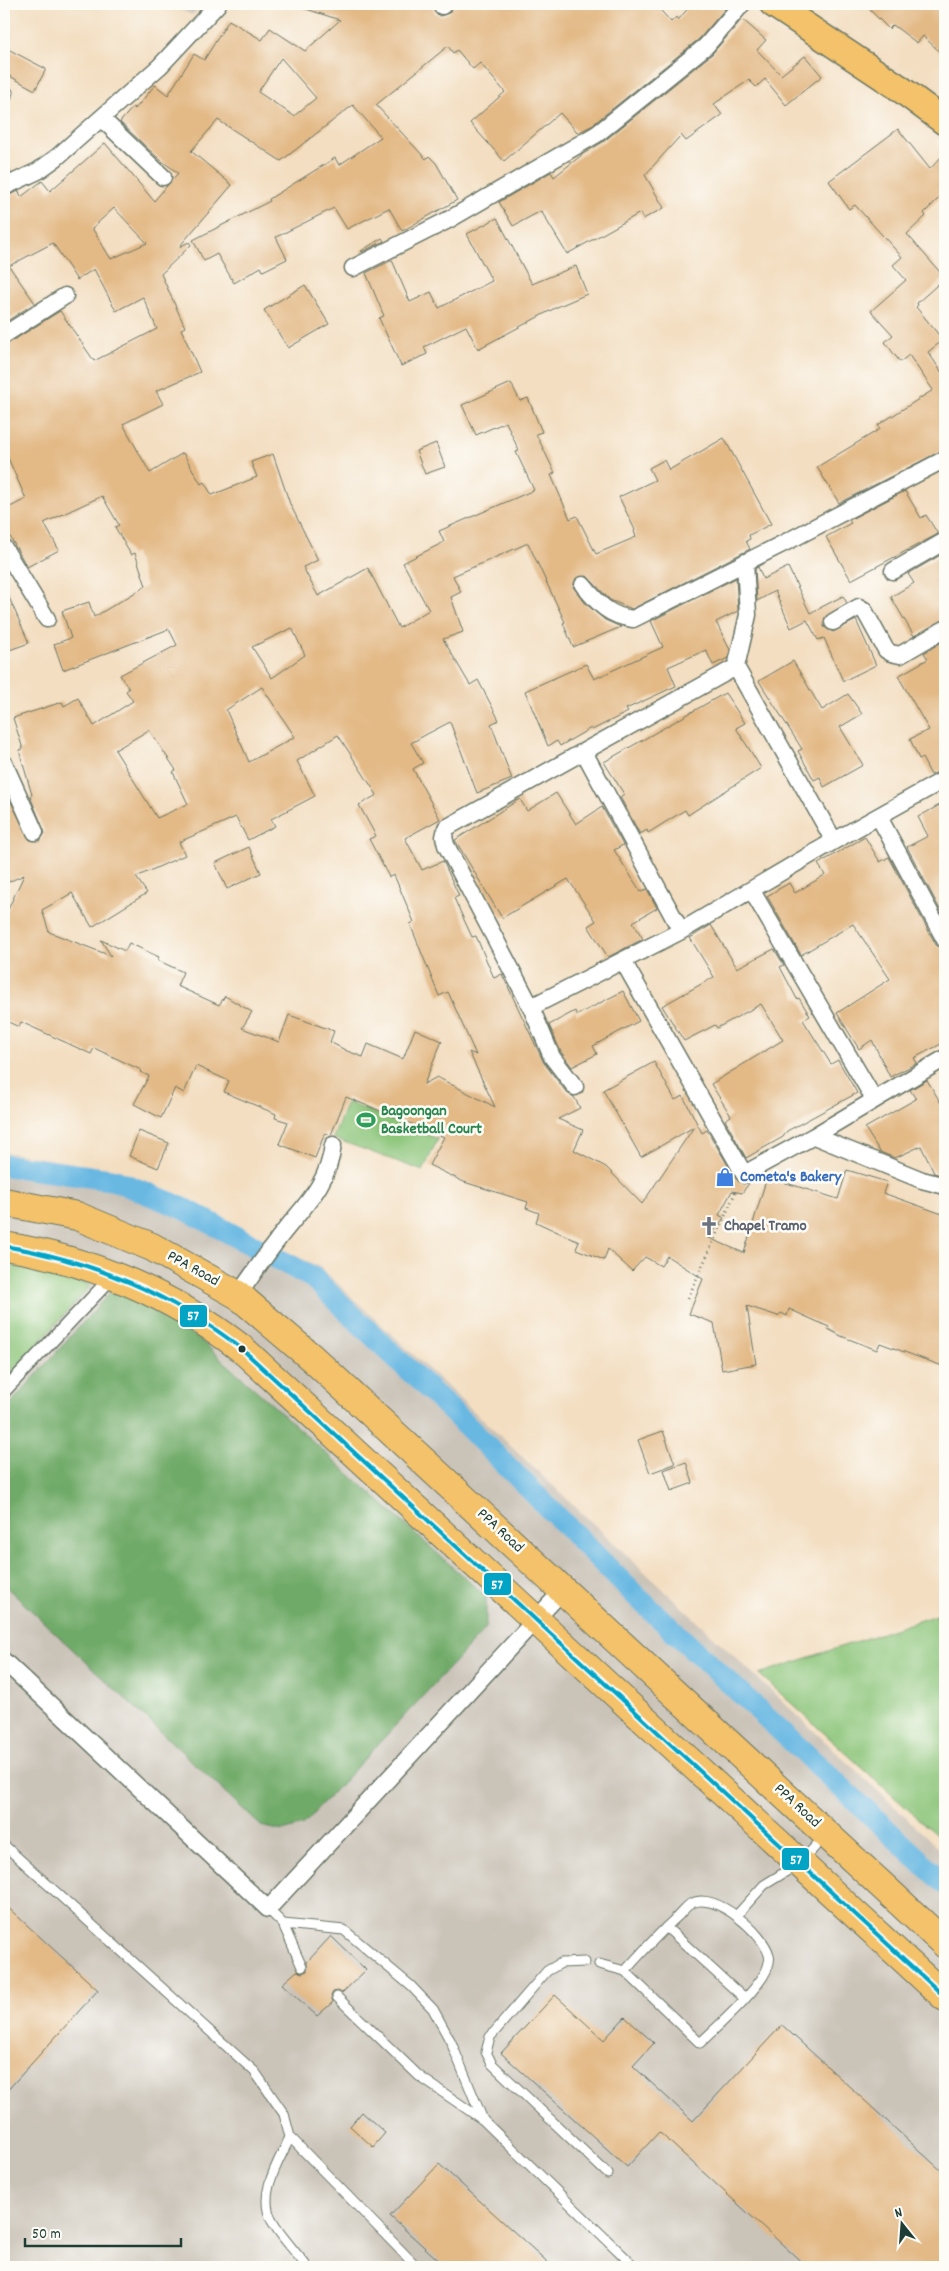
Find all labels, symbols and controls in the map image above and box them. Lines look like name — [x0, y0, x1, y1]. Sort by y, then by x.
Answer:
place label: Bagoongan Basketball Court — [381, 1100, 482, 1141]
sports icon: Bagoongan Basketball Court — [355, 1109, 377, 1131]
shop icon: Cometa's Bakery — [714, 1166, 736, 1188]
place label: Cometa's Bakery — [740, 1166, 843, 1189]
church icon: Chapel Tramo — [698, 1215, 720, 1237]
place label: Chapel Tramo — [724, 1215, 807, 1238]
street label: PPA Road — [163, 1245, 223, 1293]
line badge: 57 — [179, 1304, 208, 1328]
text: 57 — [187, 1307, 200, 1327]
unlabelled marker — [237, 1344, 247, 1354]
street label: PPA Road — [471, 1503, 529, 1559]
line badge: 57 — [483, 1572, 512, 1596]
text: 57 — [491, 1576, 504, 1596]
street label: PPA Road — [768, 1778, 826, 1834]
line badge: 57 — [781, 1847, 810, 1871]
text: 57 — [790, 1851, 803, 1871]
north arrow — [876, 2198, 926, 2248]
text: N — [893, 2203, 905, 2224]
scale bar — [25, 2216, 181, 2248]
text: 50 m — [32, 2224, 61, 2246]

